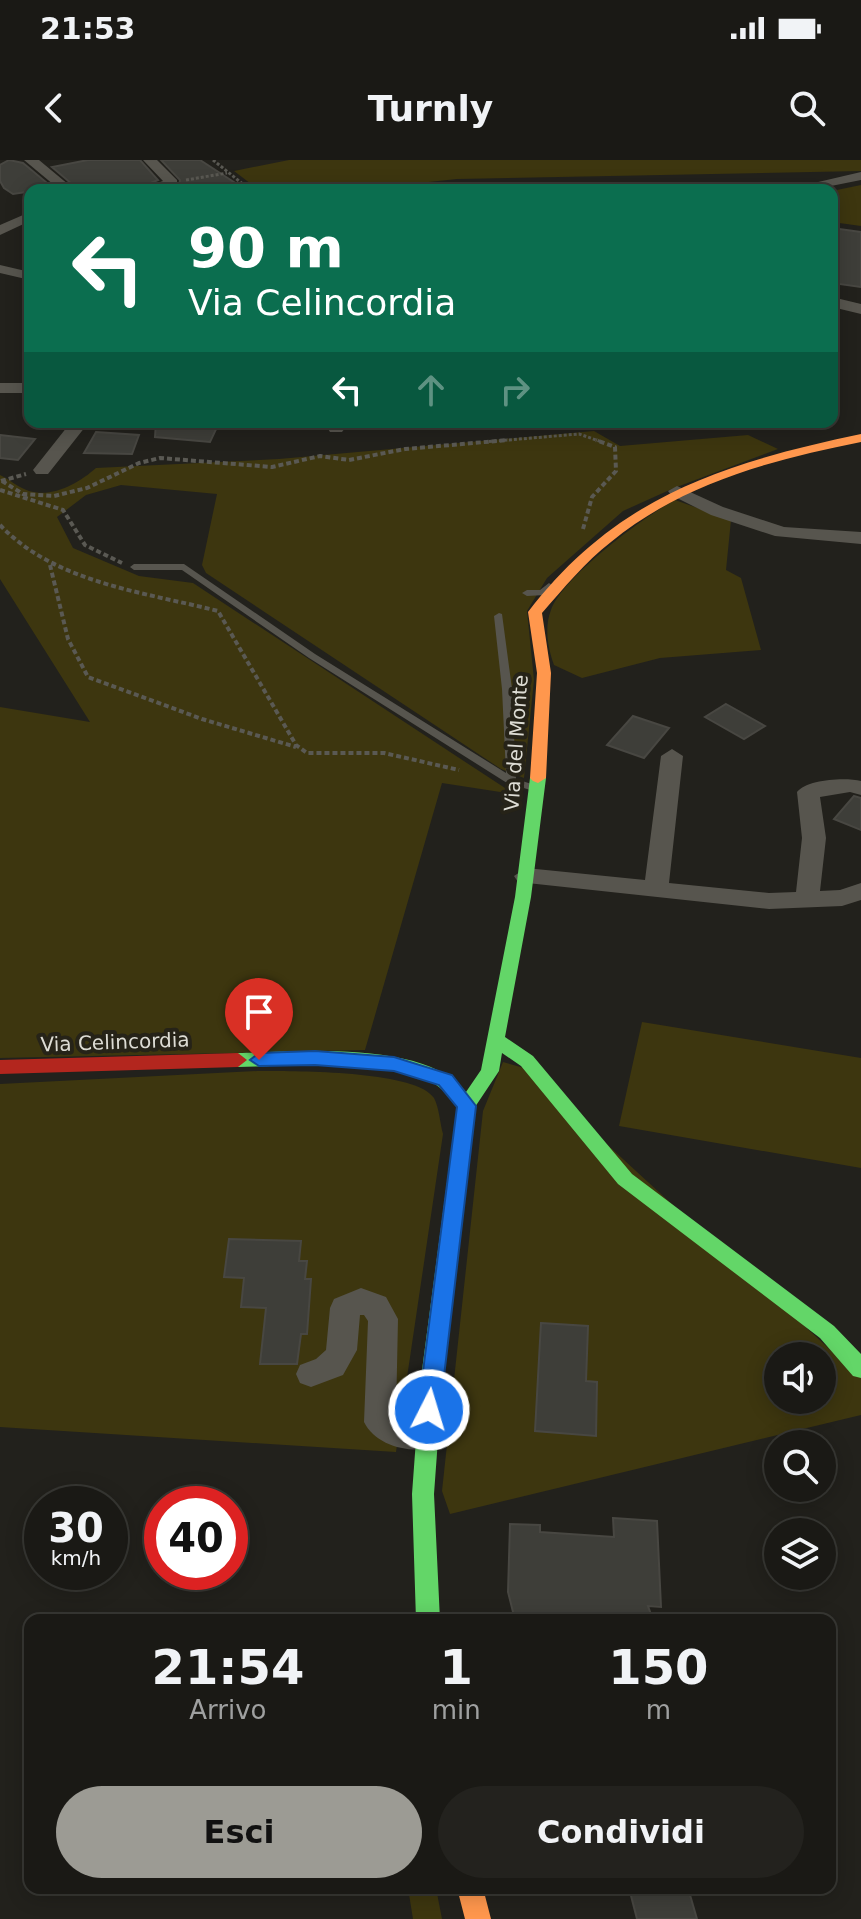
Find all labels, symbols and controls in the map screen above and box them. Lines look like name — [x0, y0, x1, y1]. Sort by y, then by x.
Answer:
text: 21:53 — [40, 11, 136, 46]
icon: back — [32, 86, 76, 130]
icon: search — [785, 86, 829, 130]
text: Turnly — [368, 88, 493, 129]
text: 90 m — [188, 215, 344, 280]
icon: left — [56, 216, 160, 320]
text: Via Celincordia — [188, 282, 456, 323]
icon: left — [325, 368, 369, 412]
icon: ahead — [409, 368, 453, 412]
icon: right — [493, 368, 537, 412]
street label: Via del Monte — [499, 674, 533, 812]
pin — [225, 978, 293, 1060]
icon: arrive — [237, 990, 281, 1034]
street label: Via Celincordia — [40, 1027, 190, 1057]
map controls — [764, 1342, 836, 1590]
button: sound — [764, 1342, 836, 1414]
position arrow — [387, 1368, 471, 1452]
button: search — [764, 1430, 836, 1502]
speed limit sign: 40 — [144, 1486, 248, 1590]
text: 30 — [48, 1505, 104, 1551]
button: layers — [764, 1518, 836, 1590]
text: km/h — [51, 1546, 101, 1570]
text: 21:54 — [151, 1639, 304, 1695]
text: 1 — [440, 1639, 473, 1695]
text: 150 — [608, 1639, 708, 1695]
text: Arrivo — [189, 1695, 267, 1725]
text: min — [432, 1695, 481, 1725]
text: m — [646, 1695, 671, 1725]
button: Esci — [56, 1786, 422, 1878]
button: Condividi — [438, 1786, 804, 1878]

